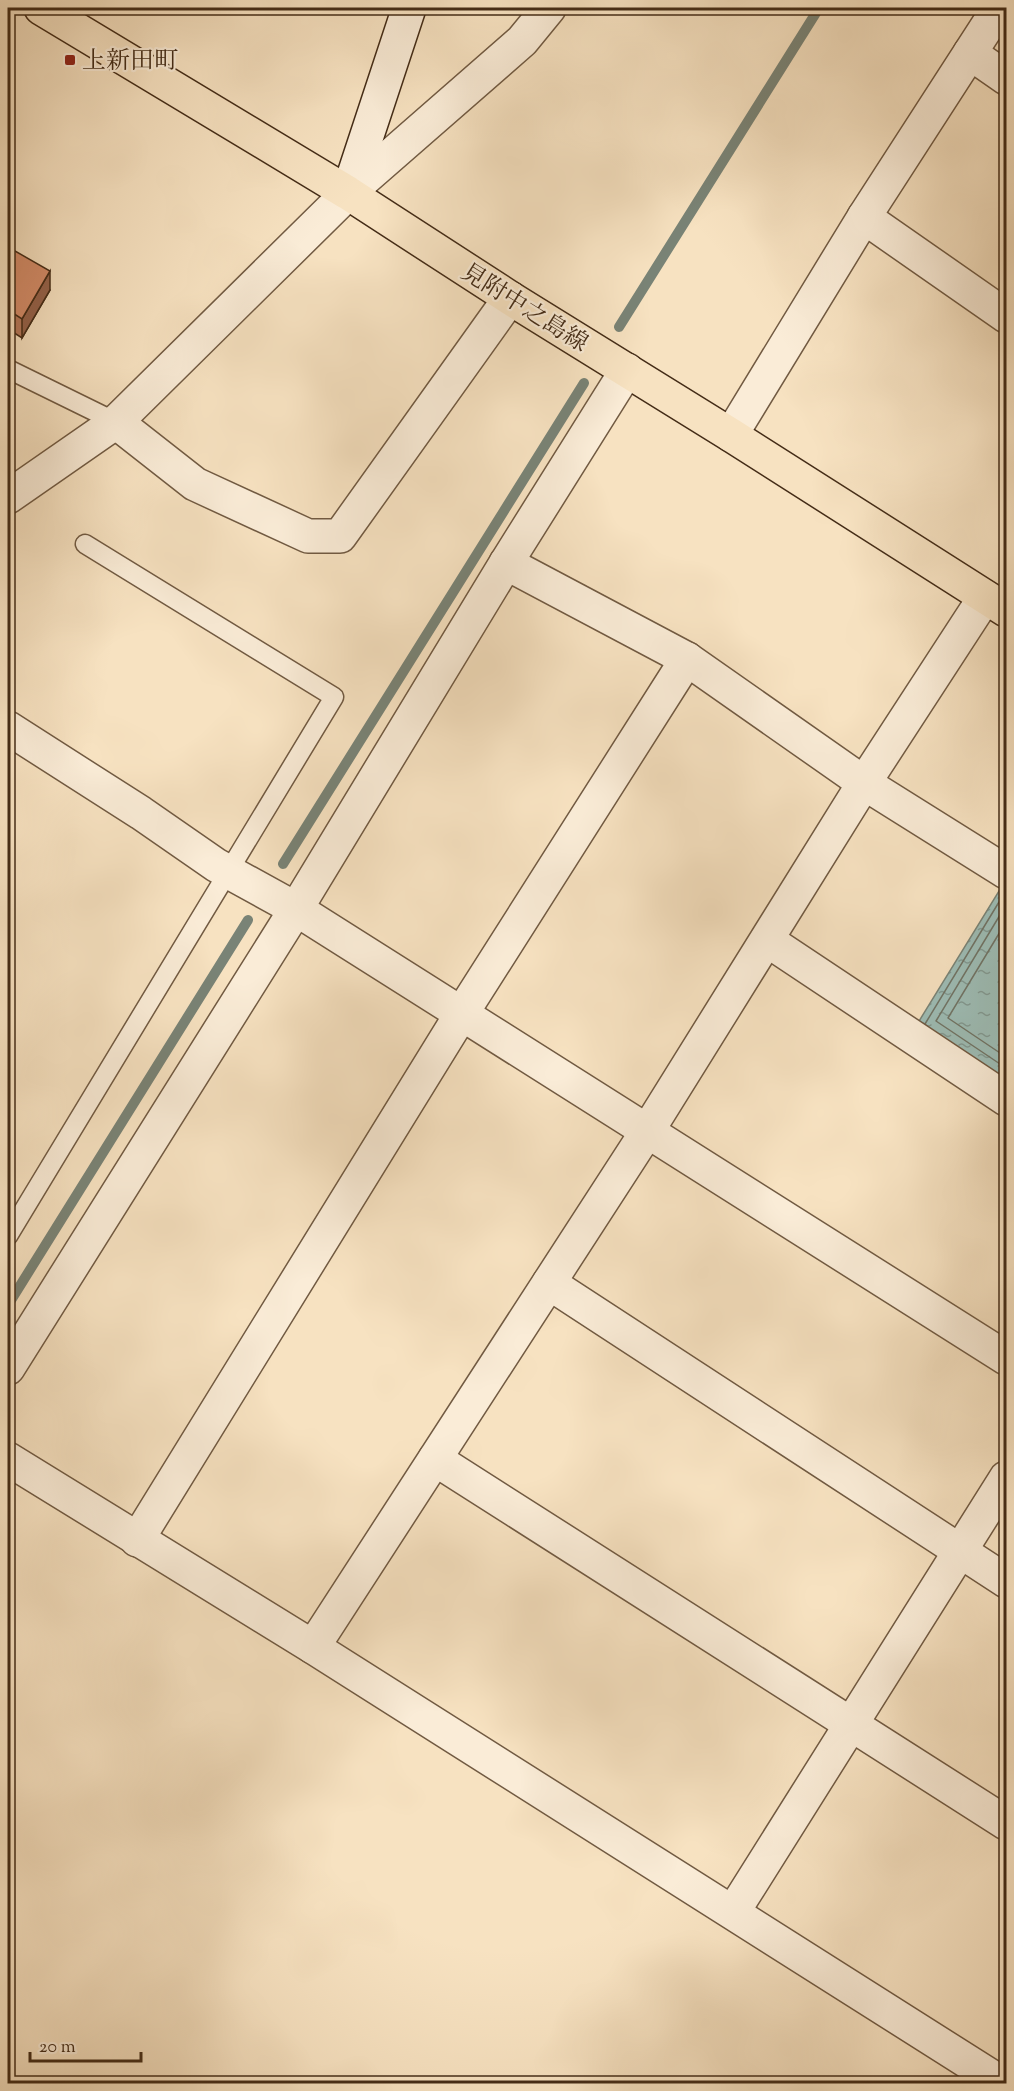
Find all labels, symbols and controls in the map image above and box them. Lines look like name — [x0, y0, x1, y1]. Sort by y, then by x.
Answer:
place label: 上新田町 — [82, 45, 178, 79]
marker: 上新田町 — [63, 53, 77, 67]
street label: 見附中之島線 — [454, 256, 594, 361]
scale bar — [30, 2025, 141, 2063]
text: 20 m — [39, 2035, 76, 2061]

